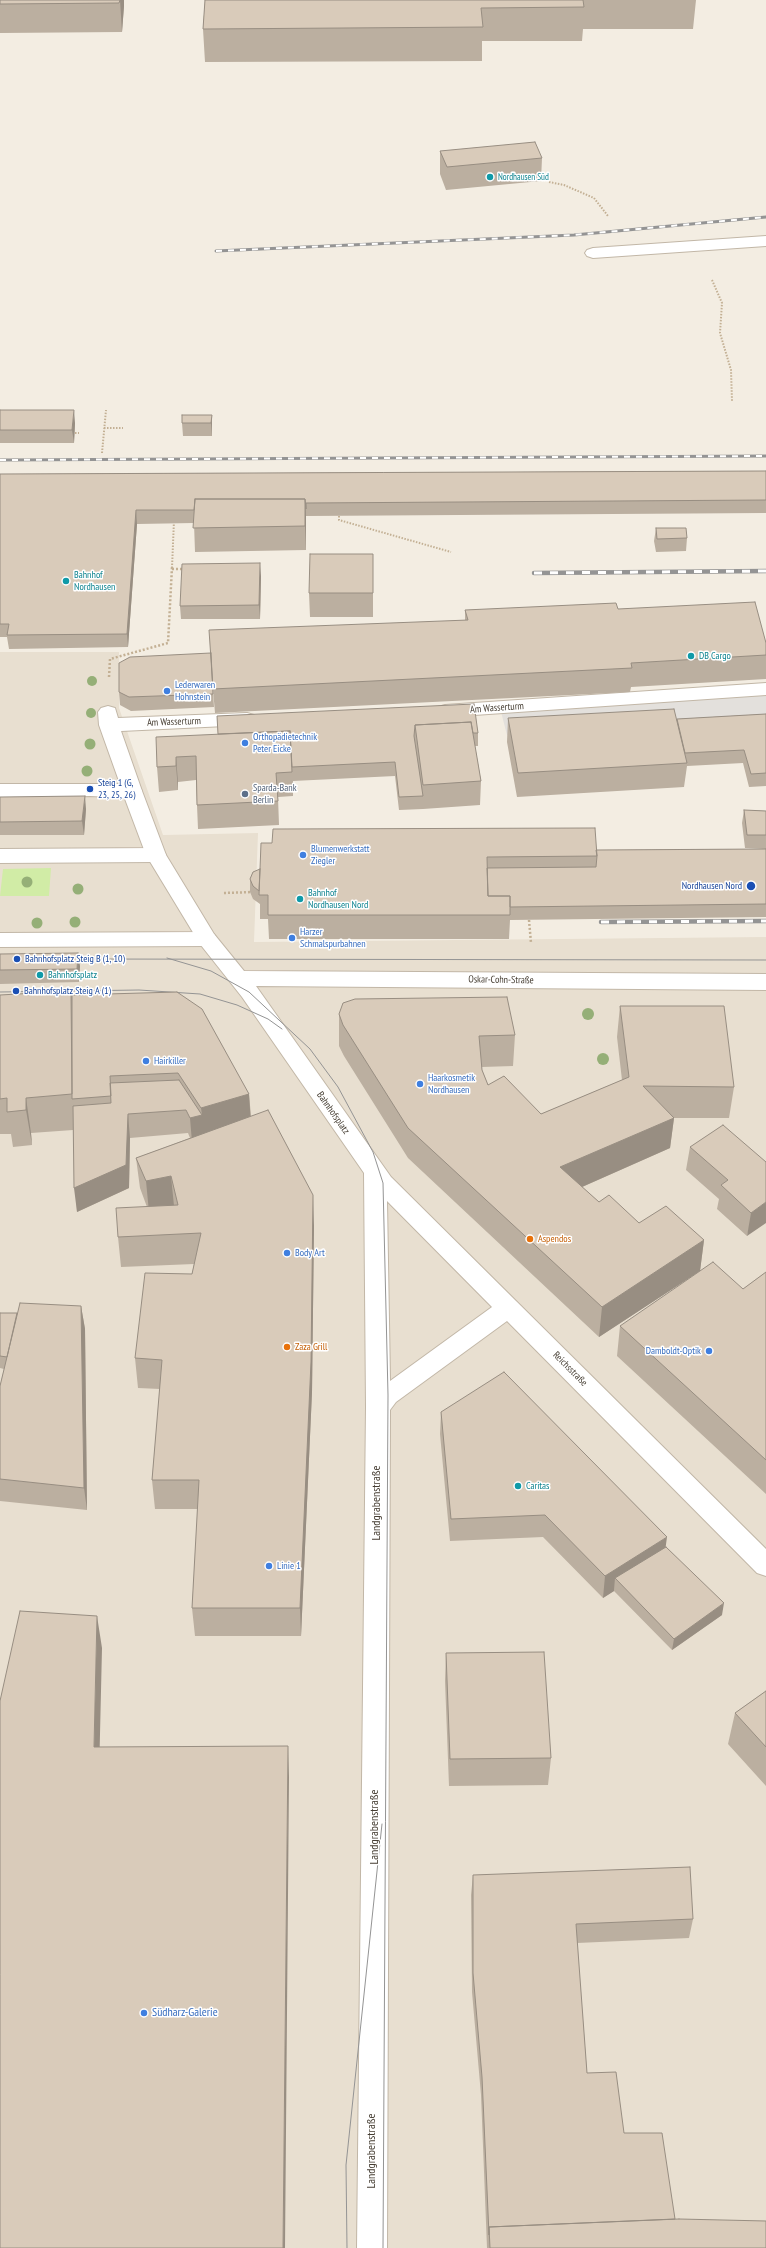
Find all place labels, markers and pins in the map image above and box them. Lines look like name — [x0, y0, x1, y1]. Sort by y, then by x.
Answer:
marker: Nordhausen Süd — [485, 172, 495, 182]
place label: Nordhausen Süd — [498, 172, 549, 182]
place label: Bahnhof Nordhausen — [74, 569, 115, 592]
marker: Bahnhof Nordhausen — [61, 576, 71, 586]
place label: DB Cargo — [699, 650, 731, 662]
marker: DB Cargo — [686, 651, 696, 661]
place label: Lederwaren Hohnstein — [175, 679, 215, 702]
marker: Lederwaren Hohnstein — [162, 686, 172, 696]
place label: Orthopädietechnik Peter Eicke — [253, 731, 317, 754]
marker: Orthopädietechnik Peter Eicke — [240, 738, 250, 748]
place label: Steig 1 (G, 23, 25, 26) — [98, 777, 135, 800]
place label: Sparda-Bank Berlin — [253, 782, 297, 806]
marker: Steig 1 (G, 23, 25, 26) — [85, 784, 95, 794]
marker: Sparda-Bank Berlin — [240, 789, 250, 799]
place label: Blumenwerkstatt Ziegler — [311, 843, 370, 866]
marker: Blumenwerkstatt Ziegler — [298, 850, 308, 860]
place label: Nordhausen Nord — [682, 880, 742, 892]
marker: Nordhausen Nord — [745, 880, 757, 892]
place label: Bahnhof Nordhausen Nord — [308, 887, 368, 910]
marker: Bahnhof Nordhausen Nord — [295, 894, 305, 904]
place label: Harzer Schmalspurbahnen — [300, 926, 366, 950]
marker: Harzer Schmalspurbahnen — [287, 933, 297, 943]
place label: Bahnhofsplatz Steig B (1, 10) — [25, 953, 125, 965]
marker: Bahnhofsplatz Steig B (1, 10) — [12, 954, 22, 964]
place label: Bahnhofsplatz — [48, 969, 97, 981]
marker: Bahnhofsplatz — [35, 970, 45, 980]
place label: Bahnhofsplatz Steig A (1) — [24, 985, 111, 997]
marker: Bahnhofsplatz Steig A (1) — [11, 986, 21, 996]
place label: Hairkiller — [154, 1055, 186, 1067]
marker: Hairkiller — [141, 1056, 151, 1066]
place label: Haarkosmetik Nordhausen — [428, 1072, 475, 1096]
marker: Haarkosmetik Nordhausen — [415, 1079, 425, 1089]
place label: Aspendos — [538, 1233, 571, 1245]
marker: Aspendos — [525, 1234, 535, 1244]
place label: Body Art — [295, 1247, 325, 1259]
marker: Body Art — [282, 1248, 292, 1258]
place label: Zaza Grill — [295, 1341, 327, 1353]
marker: Zaza Grill — [282, 1342, 292, 1352]
place label: Damboldt-Optik — [646, 1345, 701, 1357]
marker: Damboldt-Optik — [704, 1346, 714, 1356]
place label: Caritas — [526, 1480, 549, 1492]
marker: Caritas — [513, 1481, 523, 1491]
place label: Linie 1 — [277, 1560, 301, 1572]
marker: Linie 1 — [264, 1561, 274, 1571]
place label: Südharz-Galerie — [152, 2006, 218, 2020]
marker: Südharz-Galerie — [139, 2008, 149, 2018]

